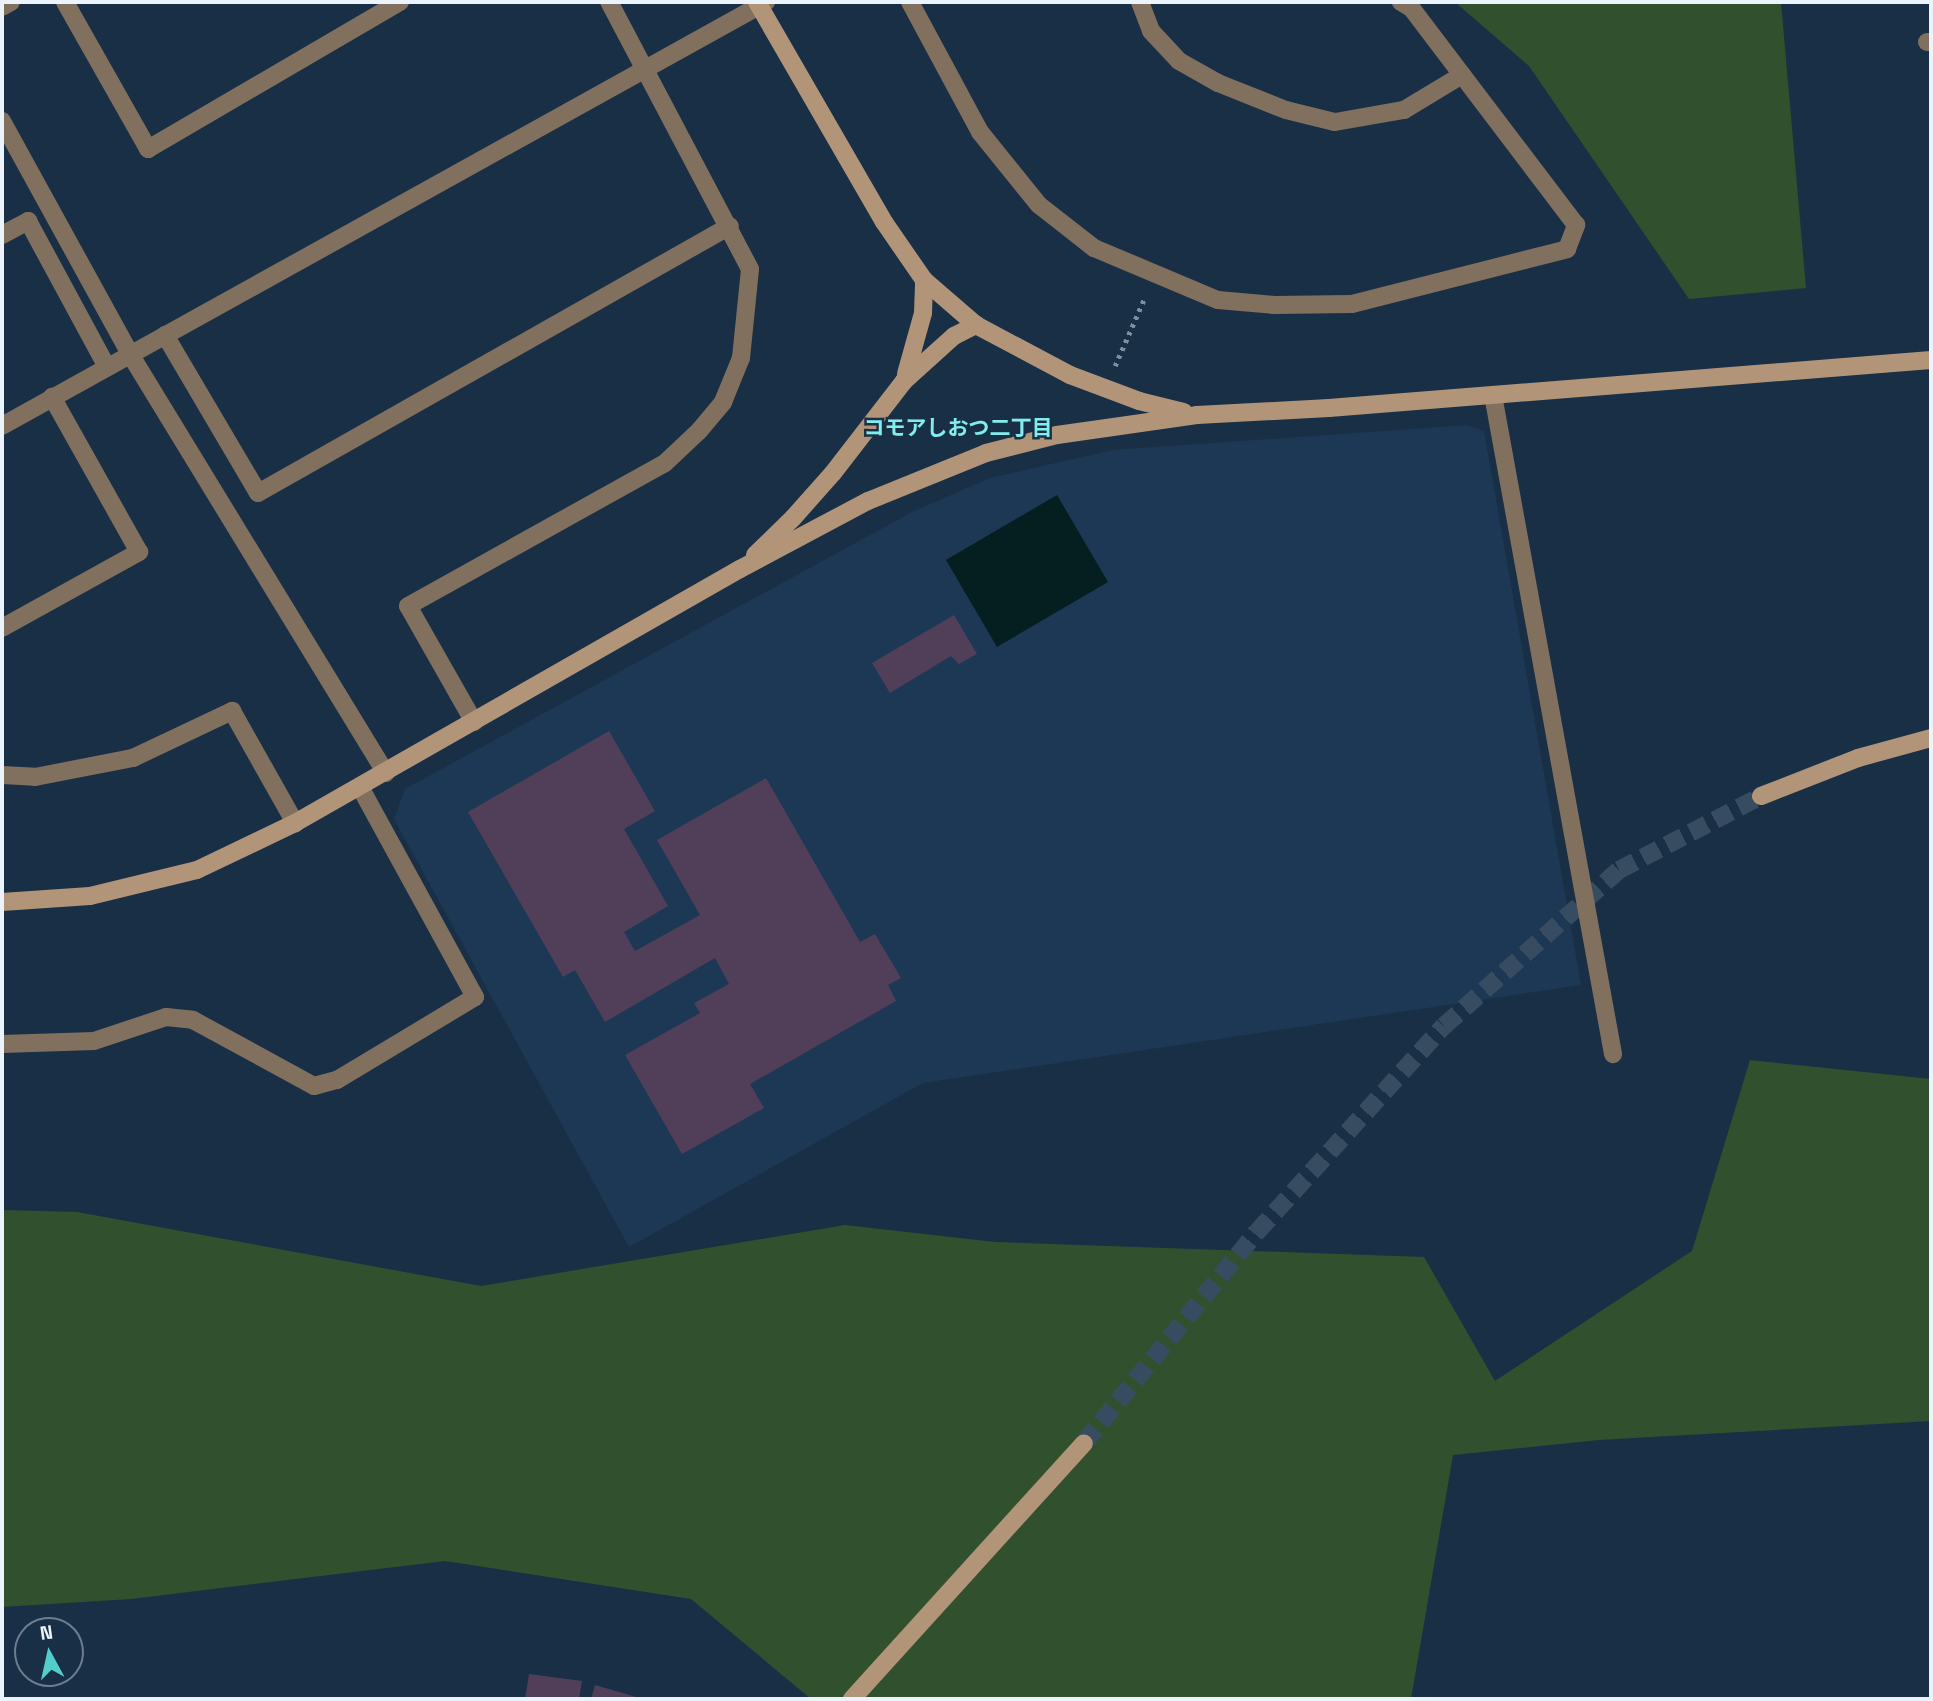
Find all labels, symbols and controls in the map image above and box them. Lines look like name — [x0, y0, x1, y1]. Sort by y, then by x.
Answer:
district label: コモアしおつ二丁目 — [864, 415, 1052, 441]
north arrow — [14, 1617, 84, 1687]
text: N — [38, 1619, 54, 1646]

